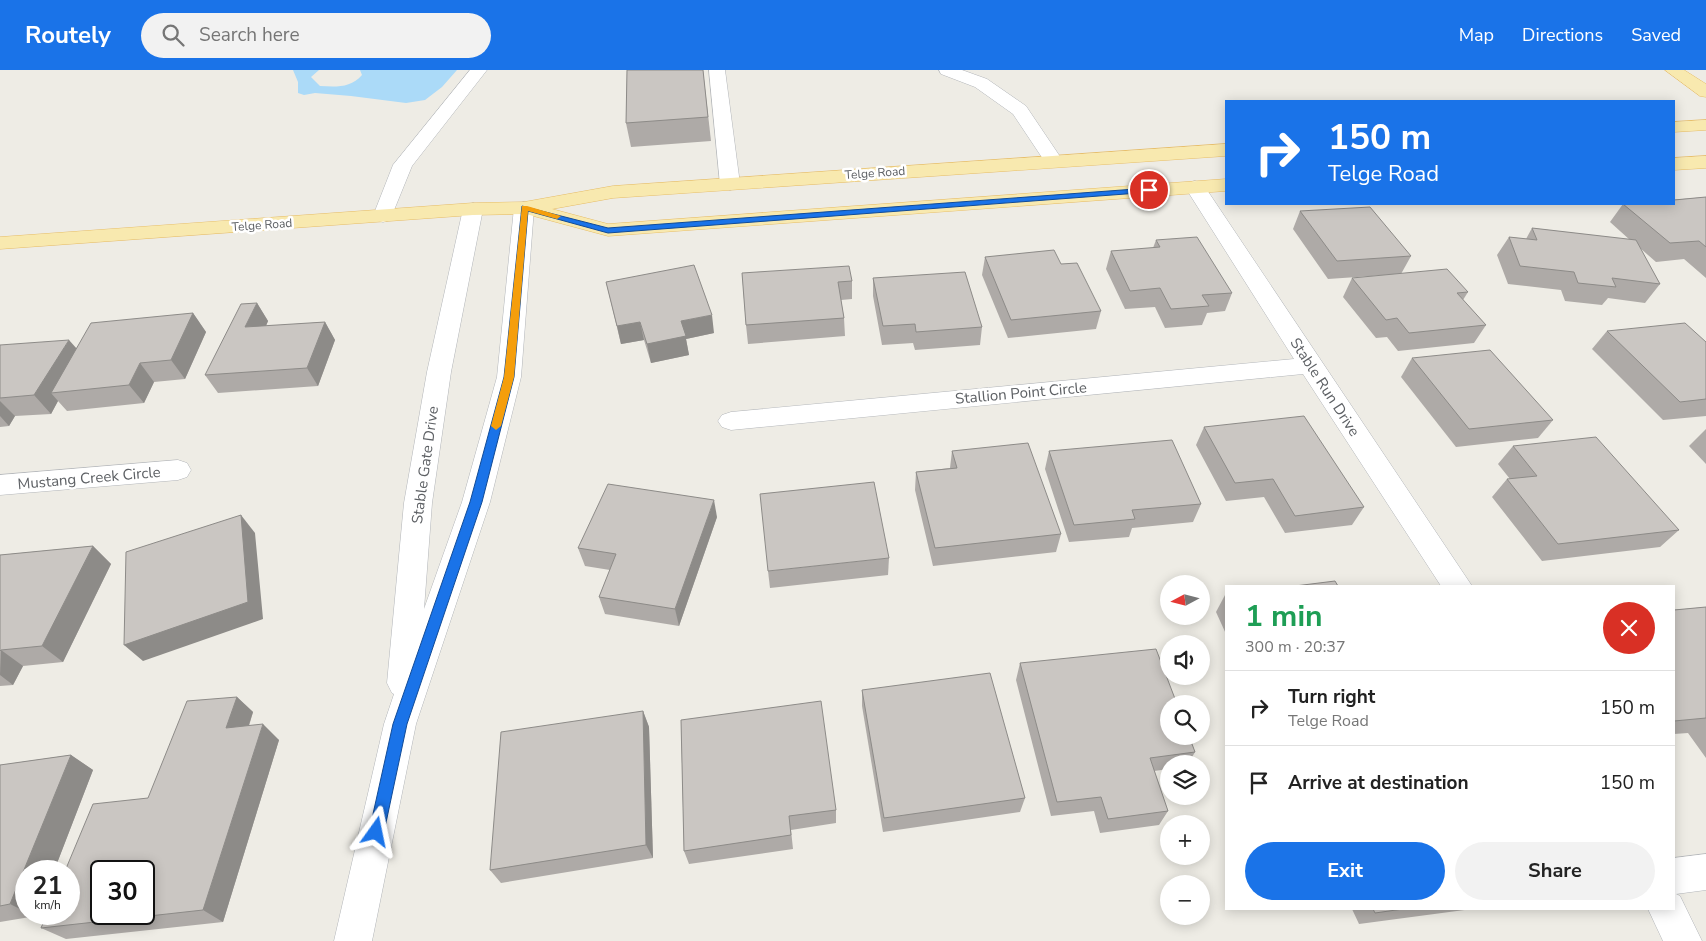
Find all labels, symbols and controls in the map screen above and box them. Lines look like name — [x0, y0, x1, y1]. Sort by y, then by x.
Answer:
search box — [141, 13, 491, 58]
text: Routely — [25, 19, 111, 51]
icon: search — [159, 21, 187, 49]
text: Search here — [199, 22, 300, 48]
text: Map — [1459, 23, 1494, 47]
text: Directions — [1522, 23, 1603, 47]
text: Saved — [1631, 23, 1681, 47]
text: 150 m — [1328, 114, 1431, 161]
icon: right — [1245, 120, 1310, 185]
text: Telge Road — [1328, 159, 1439, 189]
street label: Telge Road — [844, 163, 906, 183]
pin — [1128, 169, 1170, 211]
icon: arrive — [1135, 176, 1163, 204]
street label: Telge Road — [231, 215, 293, 235]
street label: Stable Run Drive — [1286, 334, 1364, 440]
street label: Stallion Point Circle — [954, 377, 1088, 409]
street label: Stable Gate Drive — [407, 405, 443, 525]
street label: Mustang Creek Circle — [17, 462, 161, 494]
north arrow — [1160, 575, 1210, 625]
map controls — [1160, 575, 1210, 925]
text: 1 min — [1245, 596, 1323, 637]
button: close — [1603, 602, 1655, 654]
button: sound — [1160, 635, 1210, 685]
text: 300 m · 20:37 — [1245, 636, 1346, 658]
text: Turn right — [1288, 684, 1375, 710]
icon: right — [1245, 694, 1273, 722]
button: search — [1160, 695, 1210, 745]
text: 150 m — [1600, 695, 1655, 721]
text: Telge Road — [1288, 710, 1369, 732]
button: layers — [1160, 755, 1210, 805]
icon: arrive — [1245, 769, 1273, 797]
text: Arrive at destination — [1288, 770, 1469, 796]
text: 150 m — [1600, 770, 1655, 796]
position arrow — [349, 805, 401, 857]
button: + — [1160, 815, 1210, 865]
button: Exit — [1245, 842, 1445, 900]
button: Share — [1455, 842, 1655, 900]
speed limit sign: 30 — [90, 860, 155, 925]
text: 21 — [32, 869, 63, 903]
button: − — [1160, 875, 1210, 925]
text: km/h — [34, 897, 61, 913]

